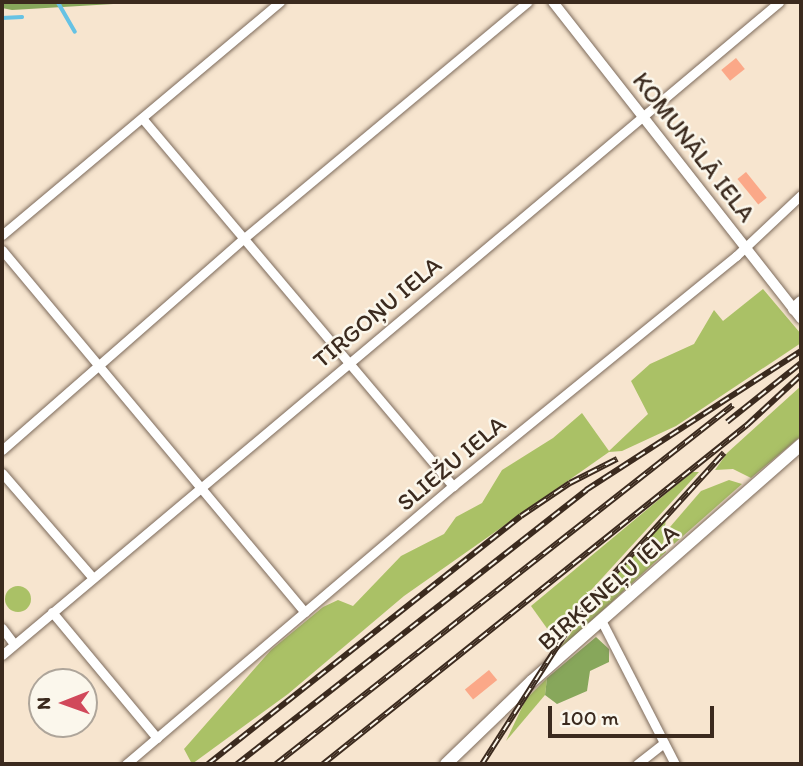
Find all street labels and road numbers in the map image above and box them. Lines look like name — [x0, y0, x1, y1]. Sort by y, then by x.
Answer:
street label: KOMUNĀLĀ IELA — [627, 66, 761, 228]
street label: TIRGOŅU IELA — [307, 250, 447, 374]
street label: SLIEŽU IELA — [391, 409, 511, 517]
street label: BIRĶENEĻU IELA — [531, 517, 685, 657]

